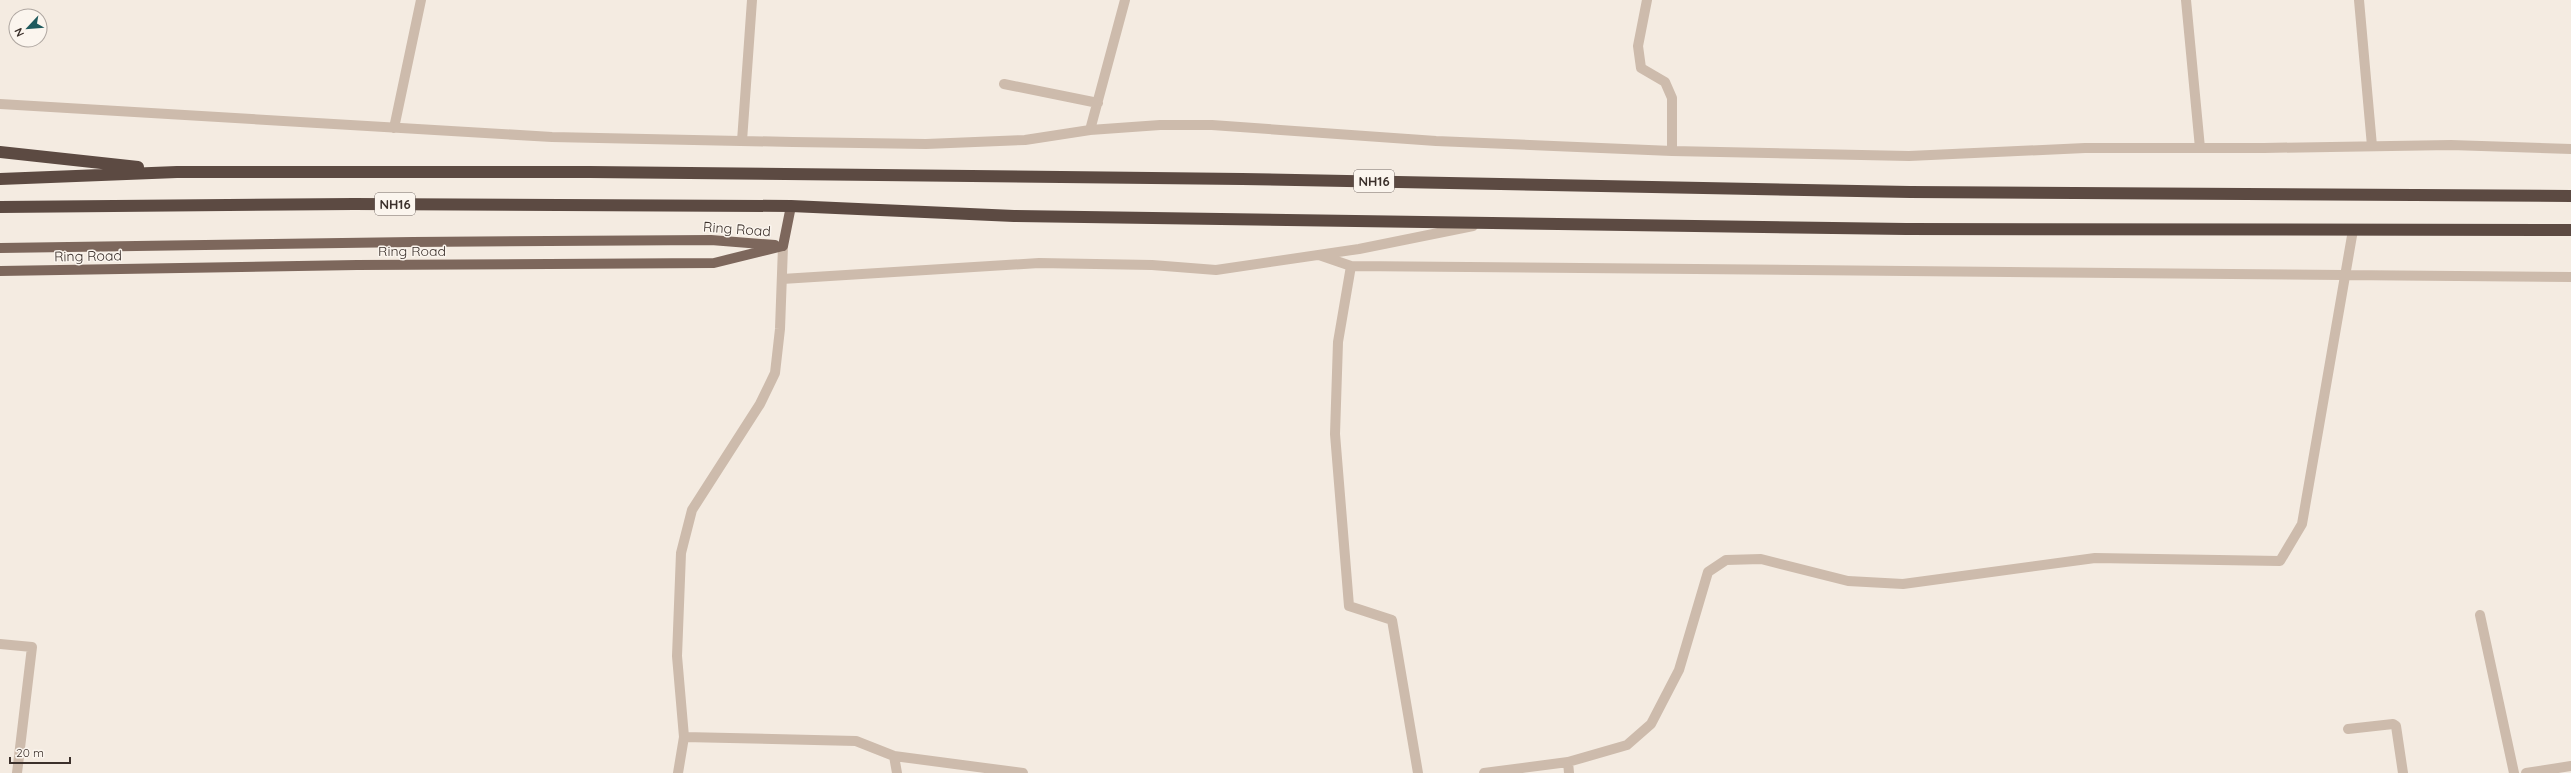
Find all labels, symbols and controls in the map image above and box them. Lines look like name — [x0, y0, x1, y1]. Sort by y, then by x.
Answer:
north arrow — [8, 8, 48, 48]
text: N — [11, 26, 27, 39]
road number: NH16 — [1354, 170, 1394, 192]
road number: NH16 — [375, 193, 415, 215]
street label: Ring Road — [703, 218, 771, 240]
street label: Ring Road — [378, 242, 446, 260]
street label: Ring Road — [54, 246, 122, 266]
scale bar — [10, 739, 70, 765]
text: 20 m — [16, 745, 44, 760]

